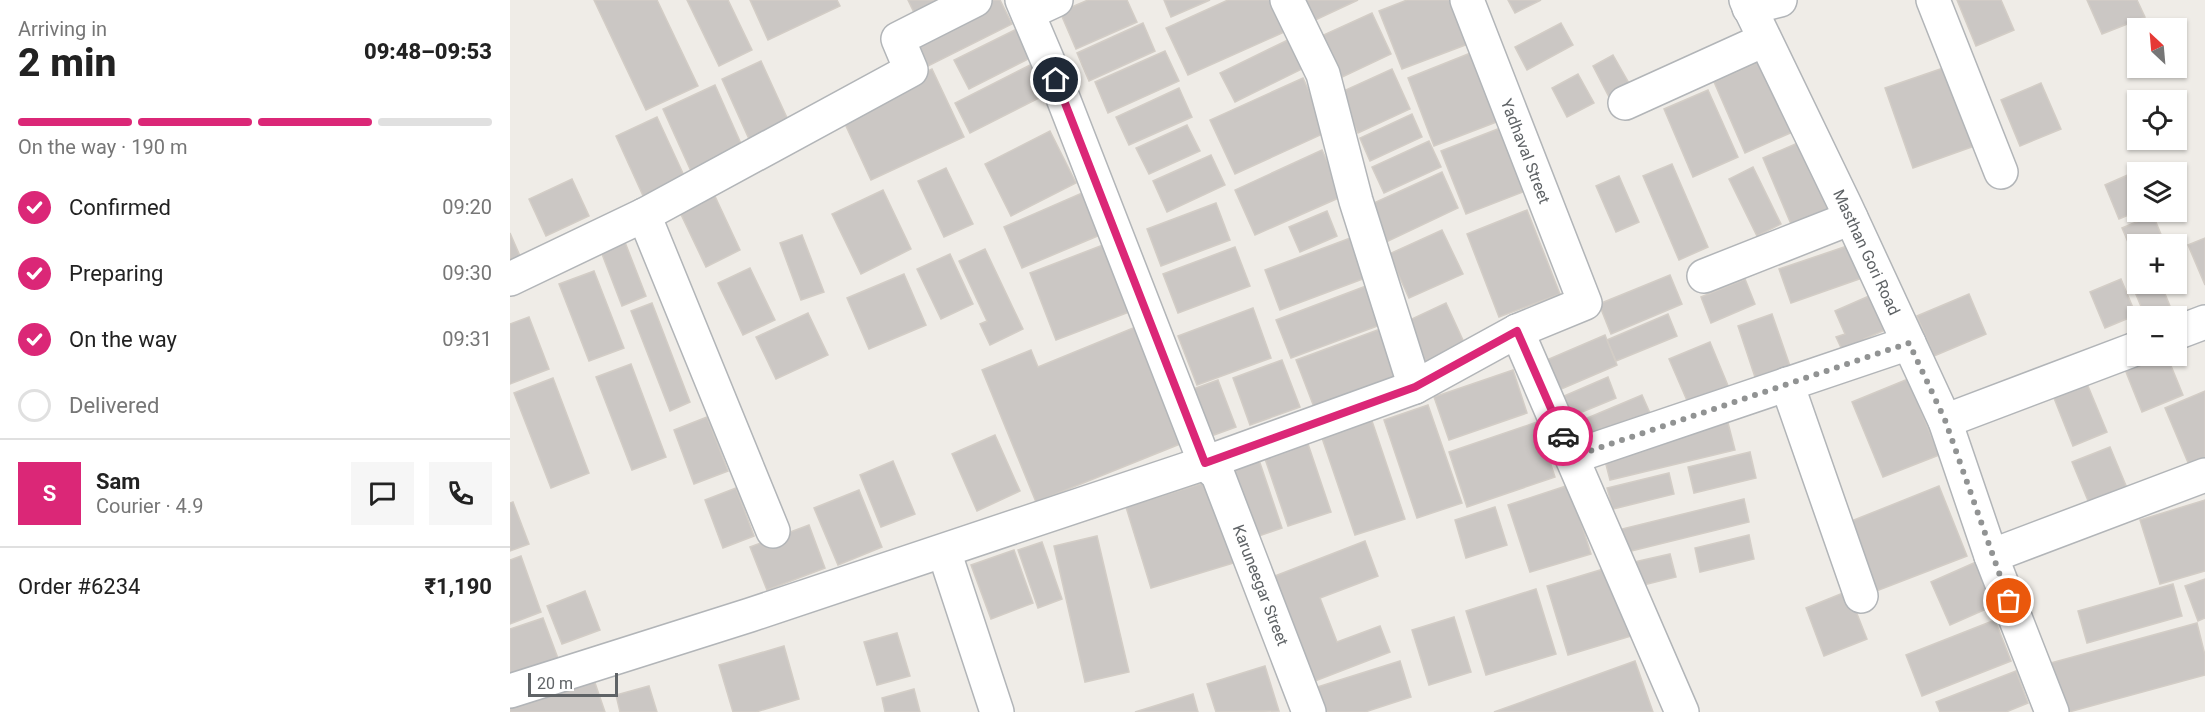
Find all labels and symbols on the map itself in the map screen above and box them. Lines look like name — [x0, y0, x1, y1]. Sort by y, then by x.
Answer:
north arrow — [2127, 18, 2187, 78]
pin — [1030, 54, 1081, 105]
street label: Yadhaval Street — [1497, 96, 1554, 206]
street label: Masthan Gori Road — [1829, 186, 1904, 318]
courier — [1533, 406, 1593, 466]
street label: Karuneegar Street — [1229, 522, 1292, 648]
pin — [1983, 575, 2034, 626]
scale bar — [528, 670, 618, 698]

